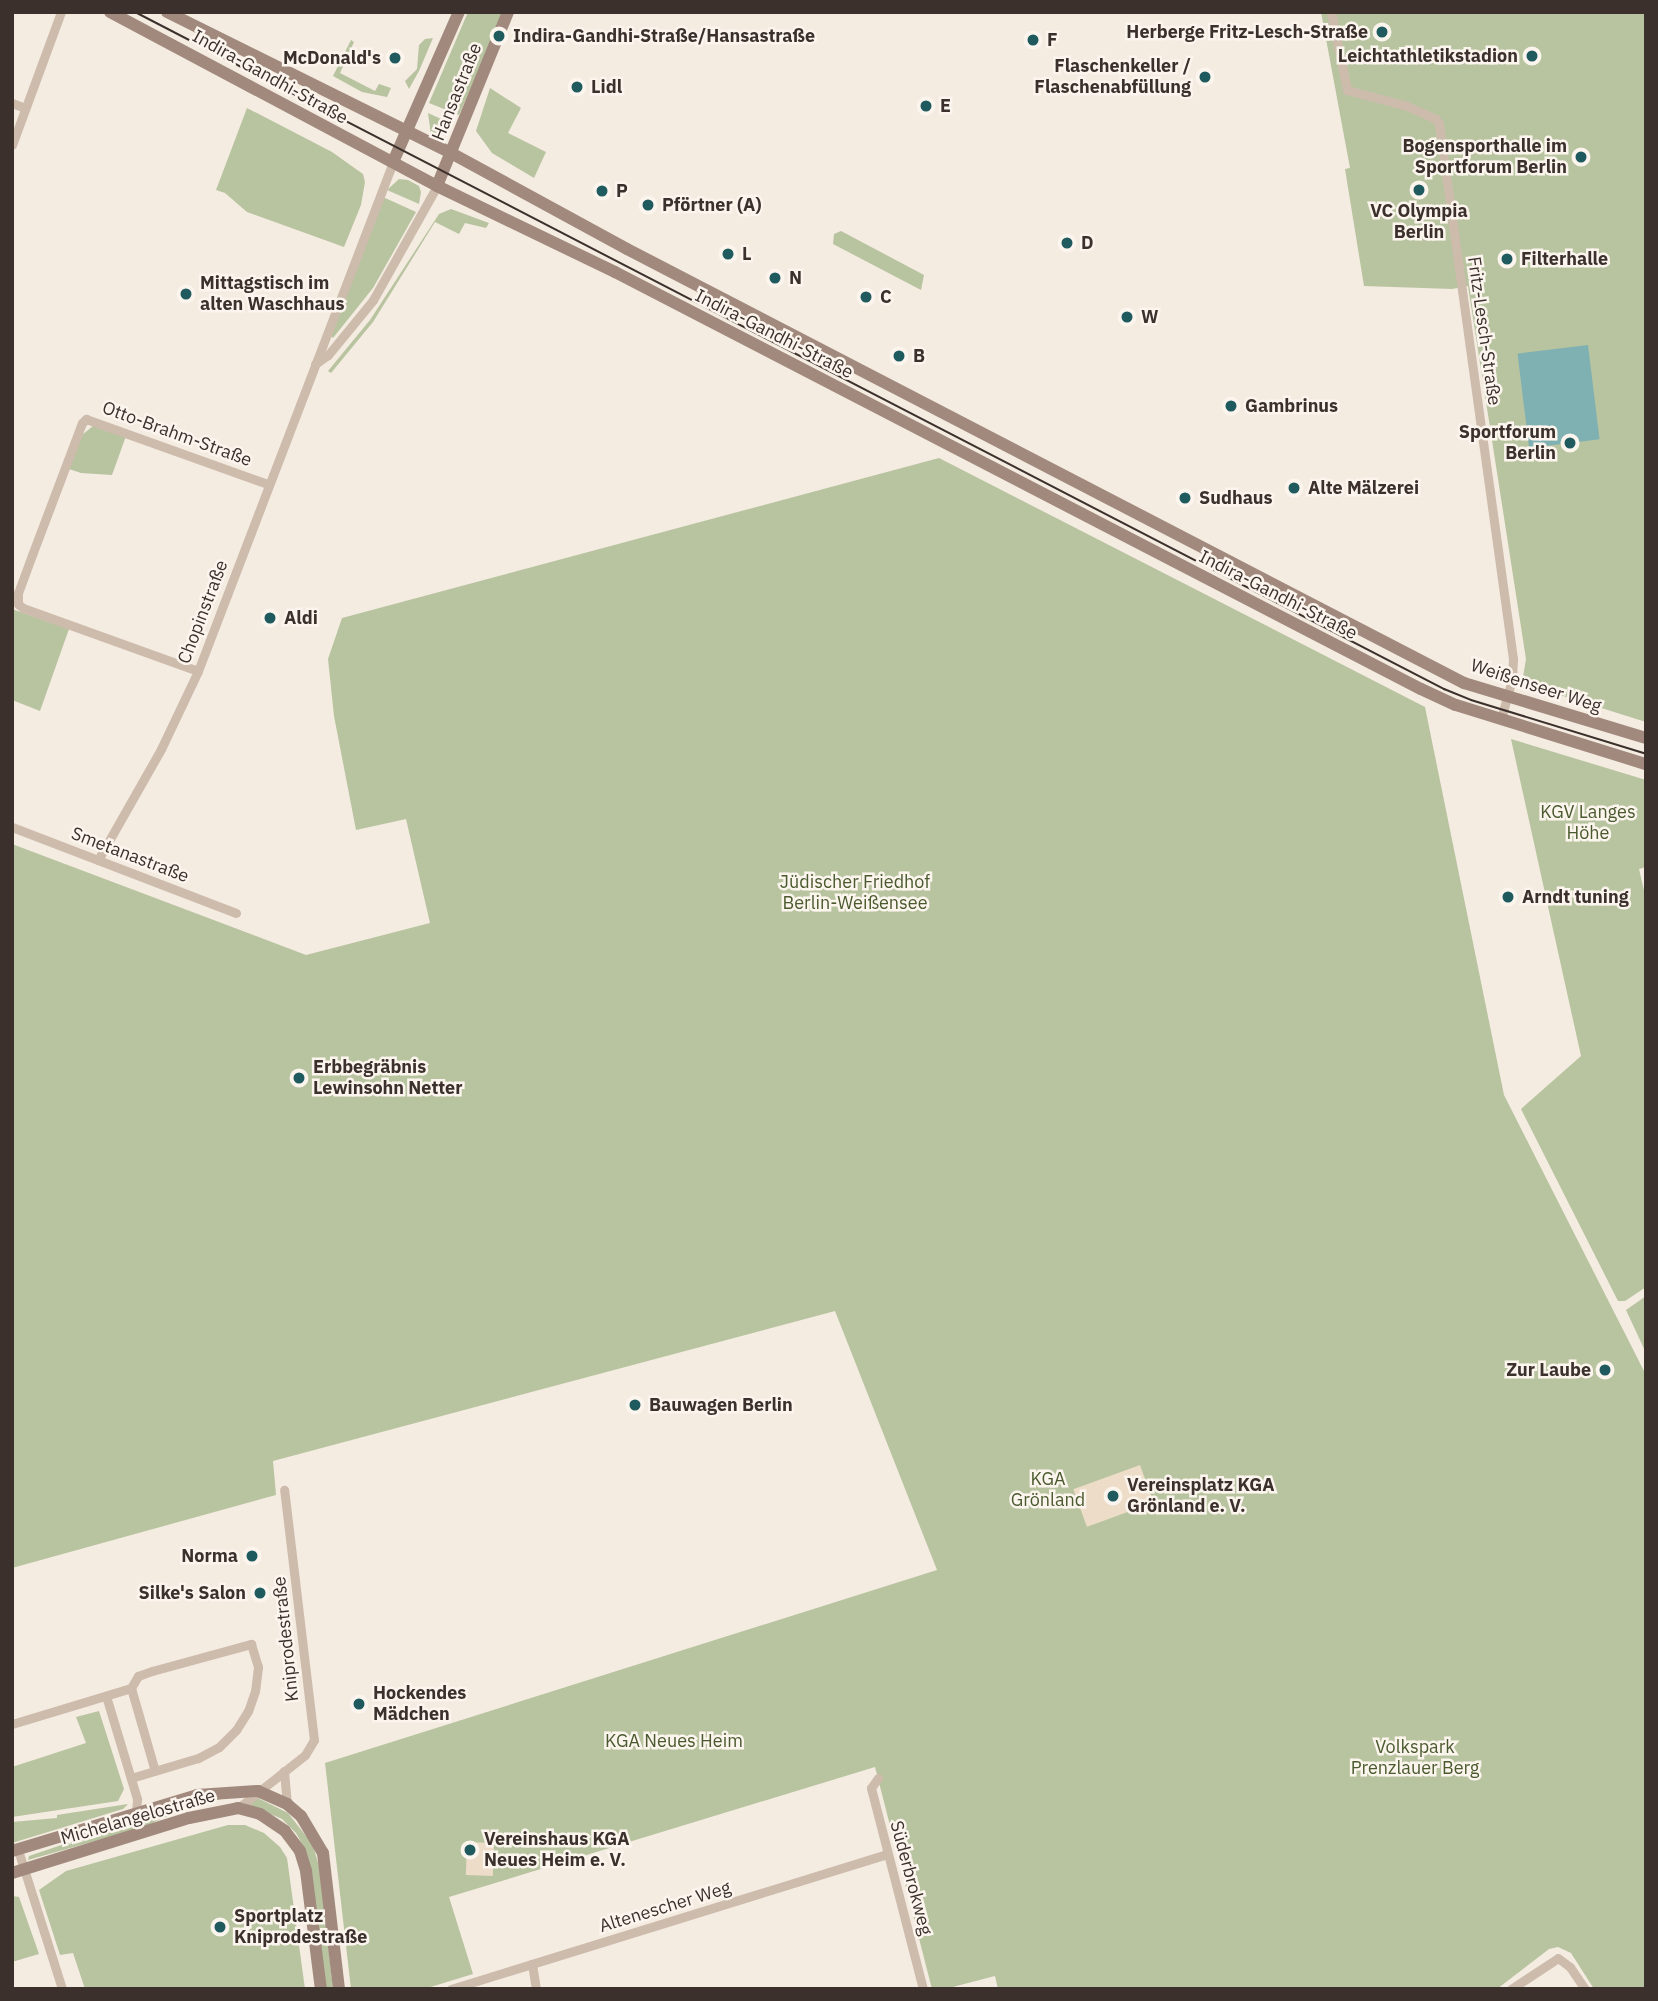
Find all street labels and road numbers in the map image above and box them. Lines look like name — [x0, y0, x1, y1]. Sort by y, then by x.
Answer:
street label: Indira-Gandhi-Straße — [188, 25, 352, 129]
street label: Hansastraße — [428, 40, 486, 144]
street label: Fritz-Lesch-Straße — [1463, 255, 1505, 407]
street label: Indira-Gandhi-Straße — [691, 285, 857, 383]
street label: Otto-Brahm-Straße — [99, 397, 255, 471]
street label: Indira-Gandhi-Straße — [1195, 546, 1361, 644]
street label: Chopinstraße — [173, 557, 233, 667]
street label: Weißenseer Weg — [1468, 655, 1604, 717]
street label: Smetanastraße — [68, 823, 192, 887]
street label: Kniprodestraße — [269, 1575, 303, 1703]
street label: Michelangelostraße — [58, 1785, 218, 1849]
street label: Süderbrokweg — [885, 1819, 937, 1937]
street label: Altenescher Weg — [597, 1877, 733, 1937]

